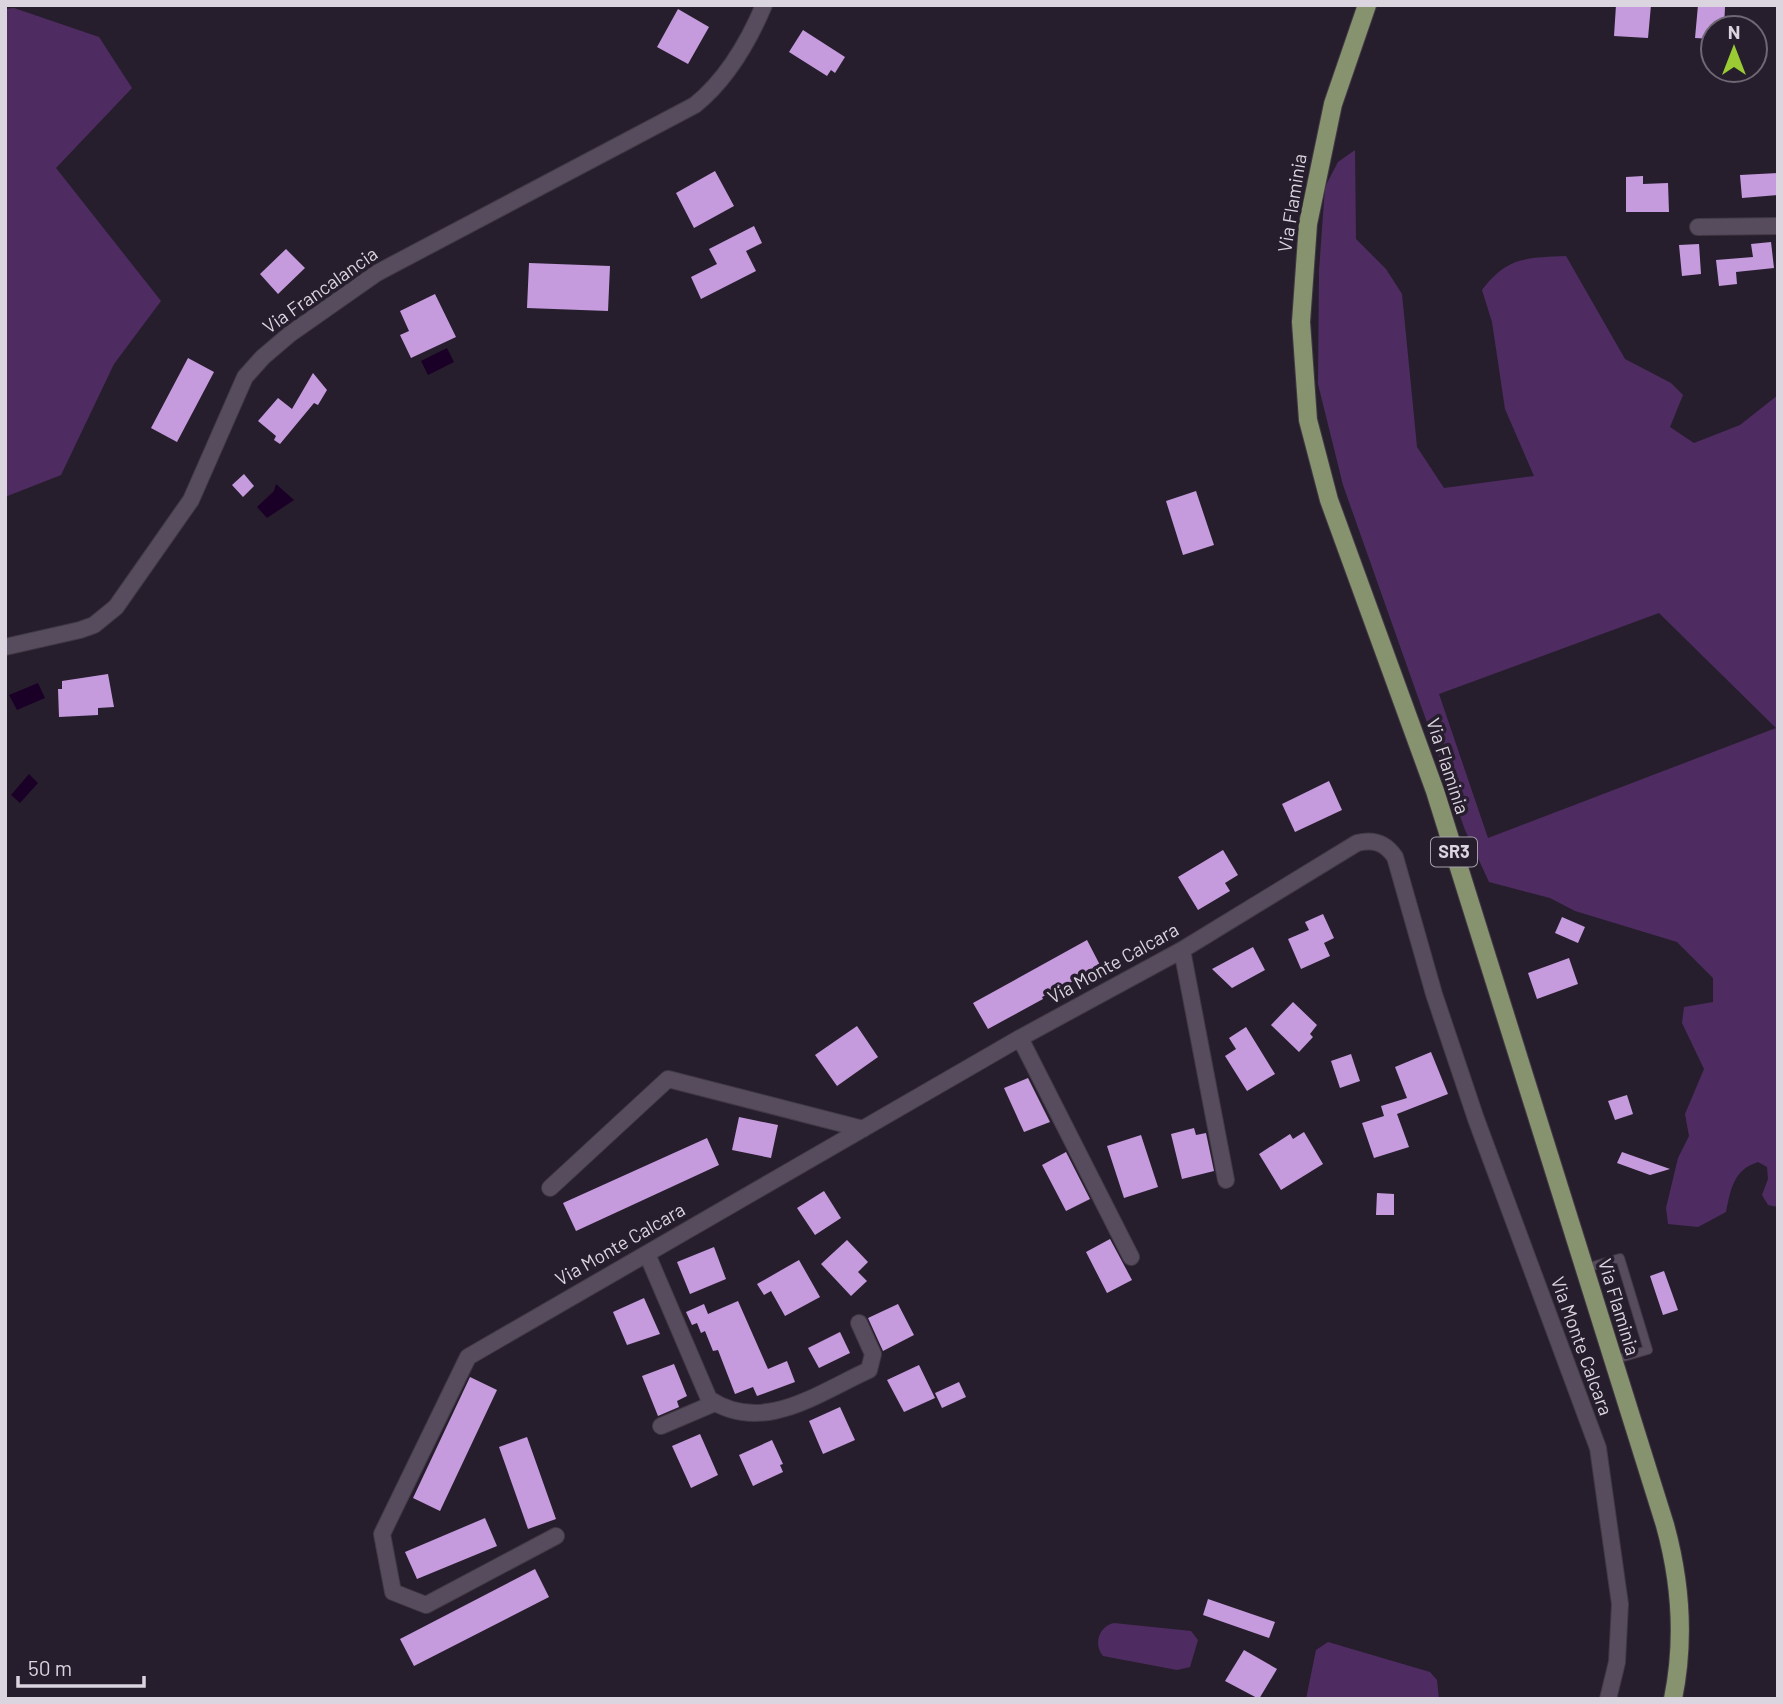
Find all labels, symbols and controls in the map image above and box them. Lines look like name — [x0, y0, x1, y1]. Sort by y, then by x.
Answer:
north arrow — [1699, 14, 1769, 84]
text: N — [1728, 20, 1740, 43]
street label: Via Flaminia — [1272, 152, 1311, 254]
street label: Via Francalancia — [258, 241, 382, 338]
street label: Via Flaminia — [1422, 715, 1475, 817]
road number: SR3 — [1431, 838, 1477, 866]
street label: Via Monte Calcara — [1043, 917, 1182, 1008]
street label: Via Monte Calcara — [551, 1197, 689, 1290]
street label: Via Flaminia — [1594, 1256, 1645, 1358]
street label: Via Monte Calcara — [1547, 1273, 1618, 1418]
scale bar — [18, 1644, 144, 1688]
text: 50 m — [28, 1655, 72, 1680]

